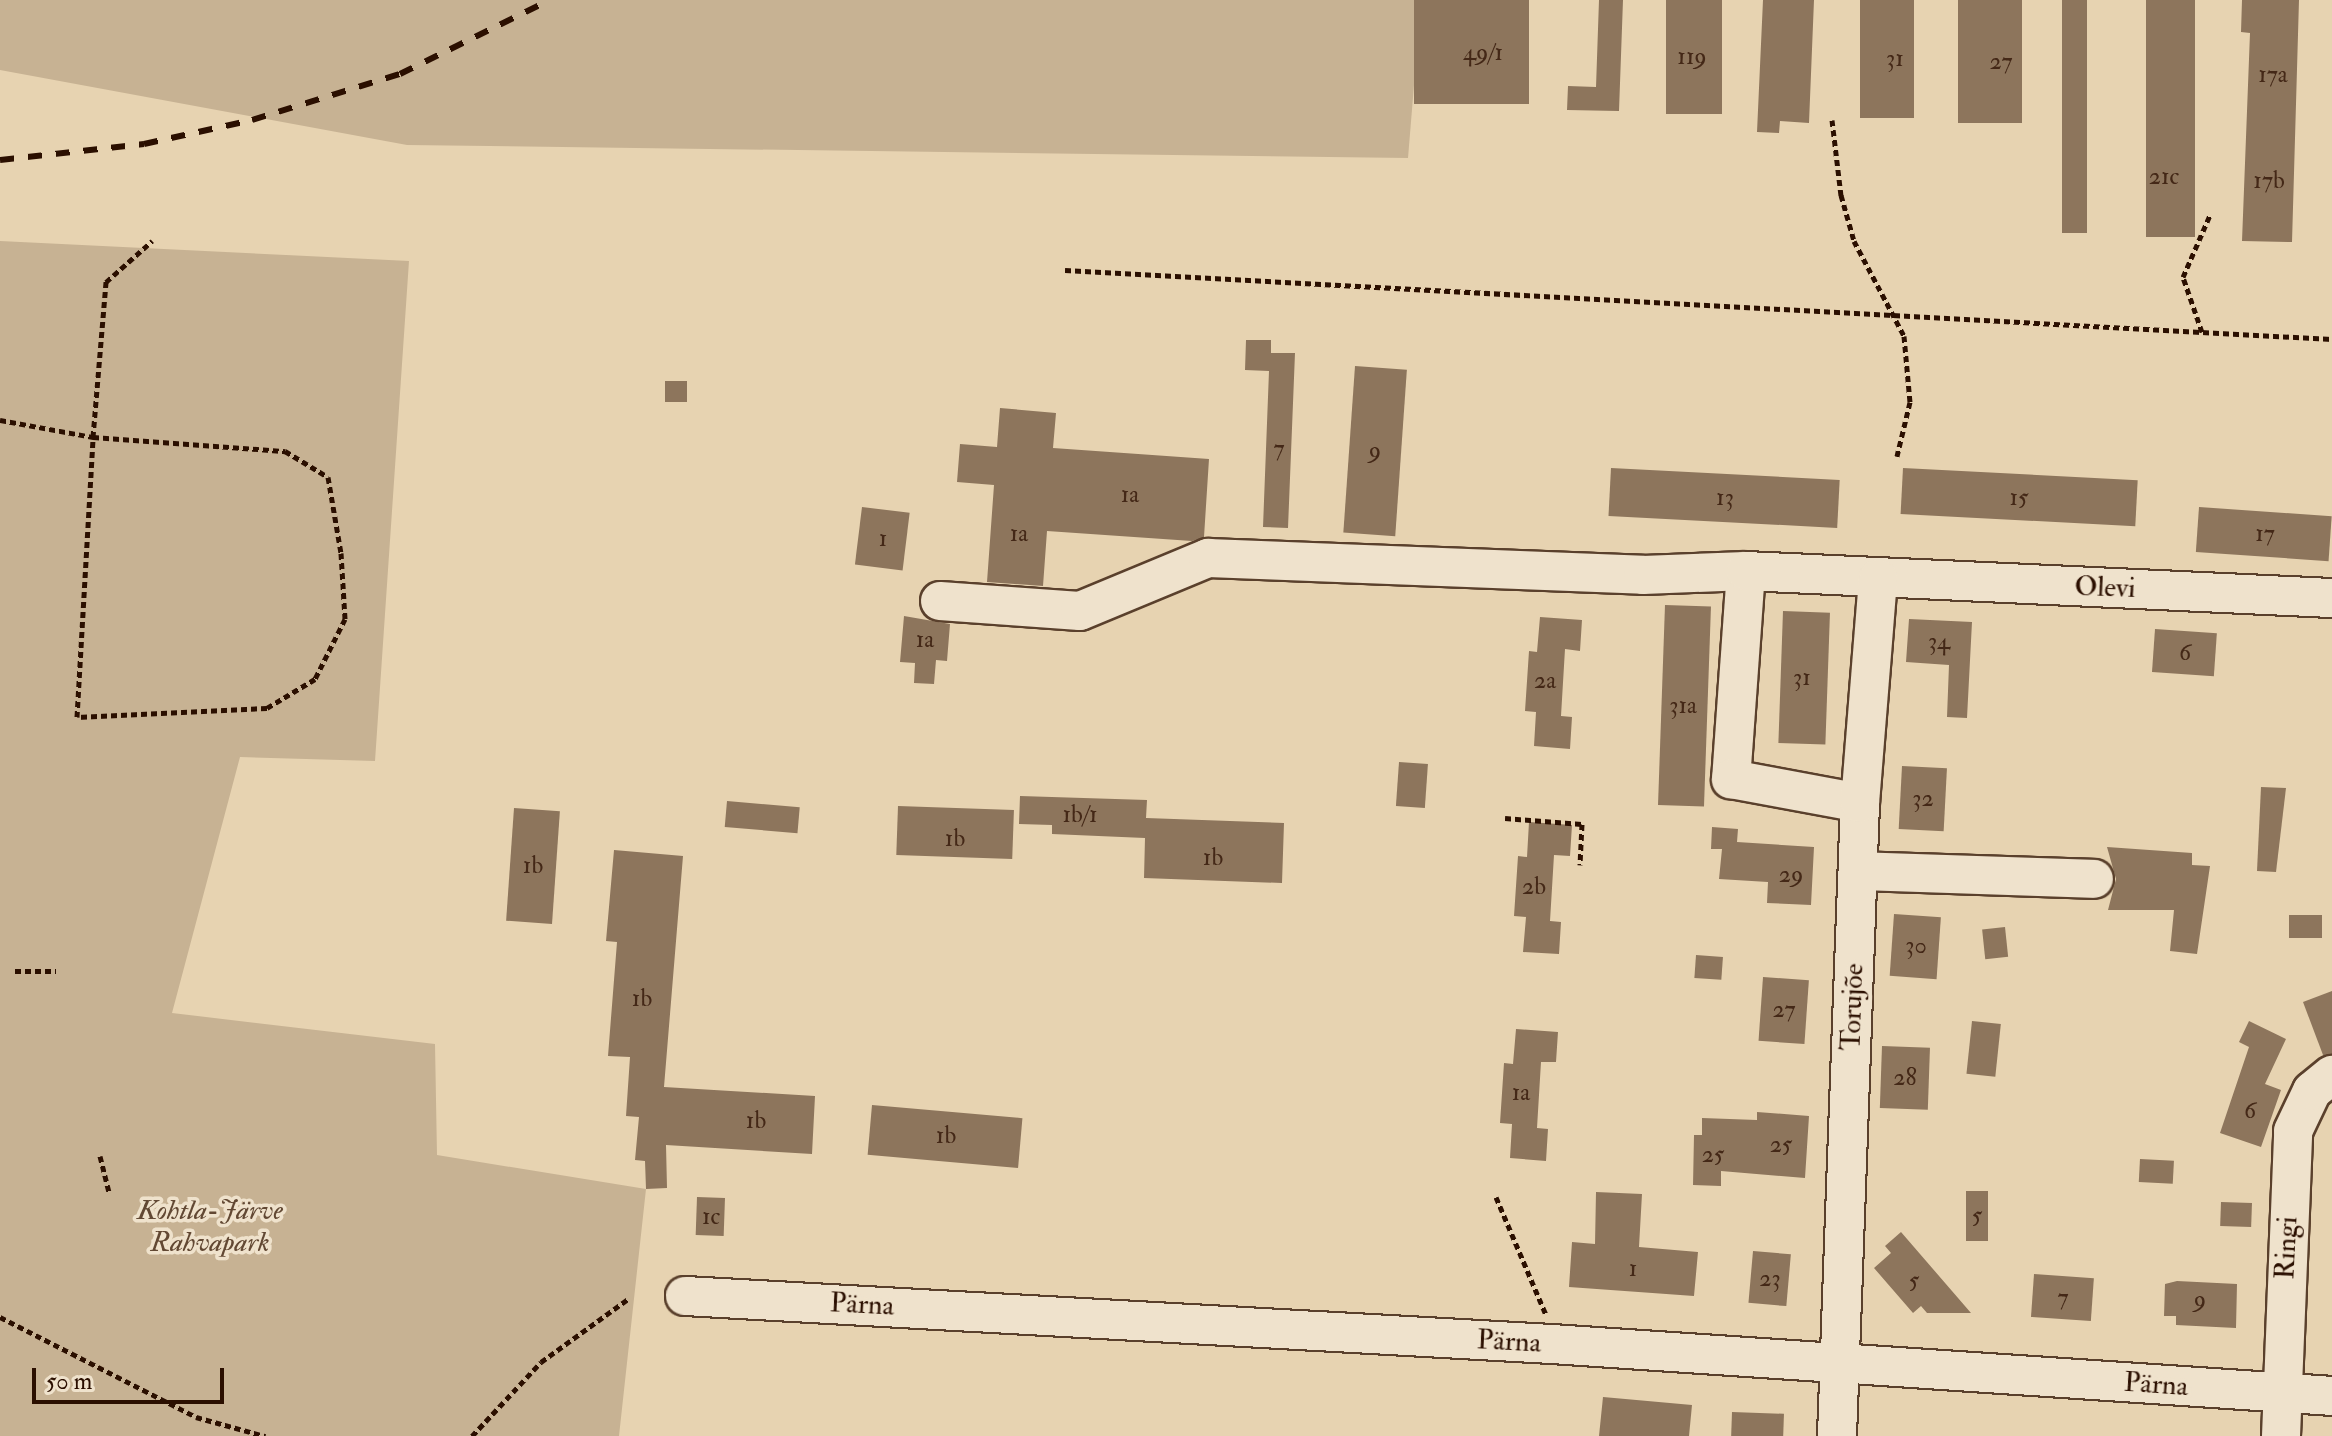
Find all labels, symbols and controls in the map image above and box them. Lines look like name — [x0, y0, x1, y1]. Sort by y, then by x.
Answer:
house number: 49/1 — [1463, 39, 1503, 67]
house number: 119 — [1677, 43, 1707, 71]
house number: 31 — [1886, 45, 1904, 73]
house number: 27 — [1989, 48, 2013, 76]
house number: 17a — [2258, 61, 2288, 89]
house number: 21c — [2149, 163, 2179, 191]
house number: 17b — [2253, 167, 2285, 195]
house number: 7 — [1273, 435, 1285, 463]
house number: 9 — [1369, 437, 1381, 465]
house number: 1a — [1121, 481, 1139, 509]
house number: 13 — [1716, 484, 1734, 512]
house number: 15 — [2009, 484, 2029, 512]
house number: 1a — [1010, 520, 1028, 548]
house number: 17 — [2255, 520, 2275, 548]
house number: 1 — [879, 525, 887, 553]
street label: Olevi — [2074, 570, 2136, 606]
house number: 1a — [916, 626, 934, 654]
house number: 34 — [1928, 628, 1950, 656]
house number: 6 — [2179, 639, 2191, 667]
house number: 31 — [1793, 664, 1811, 692]
house number: 2a — [1534, 667, 1556, 695]
house number: 31a — [1669, 692, 1697, 720]
house number: 32 — [1912, 785, 1934, 813]
house number: 1b/1 — [1062, 801, 1098, 829]
house number: 1b — [945, 825, 965, 853]
house number: 1b — [1203, 844, 1223, 872]
house number: 1b — [523, 852, 543, 880]
house number: 29 — [1779, 861, 1803, 889]
house number: 2b — [1522, 873, 1546, 901]
house number: 30 — [1905, 932, 1927, 960]
street label: Torujõe — [1835, 963, 1871, 1051]
house number: 1b — [632, 985, 652, 1013]
house number: 27 — [1772, 996, 1796, 1024]
house number: 28 — [1893, 1064, 1917, 1092]
house number: 1a — [1512, 1079, 1530, 1107]
house number: 6 — [2244, 1097, 2256, 1125]
house number: 1b — [746, 1107, 766, 1135]
house number: 1b — [936, 1122, 956, 1150]
house number: 25 — [1770, 1131, 1792, 1159]
house number: 25 — [1702, 1141, 1724, 1169]
park label: Kohtla-Järve Rahvapark — [137, 1194, 283, 1260]
house number: 5 — [1972, 1202, 1982, 1230]
house number: 1c — [702, 1203, 720, 1231]
street label: Ringi — [2269, 1216, 2305, 1280]
house number: 1 — [1629, 1255, 1637, 1283]
house number: 23 — [1759, 1265, 1781, 1293]
house number: 5 — [1909, 1267, 1919, 1295]
house number: 7 — [2057, 1284, 2069, 1312]
house number: 9 — [2194, 1286, 2206, 1314]
street label: Pärna — [829, 1287, 895, 1323]
street label: Pärna — [1476, 1324, 1542, 1360]
scale bar — [36, 1352, 228, 1402]
text: 50 m — [46, 1366, 92, 1397]
street label: Pärna — [2123, 1366, 2189, 1404]

